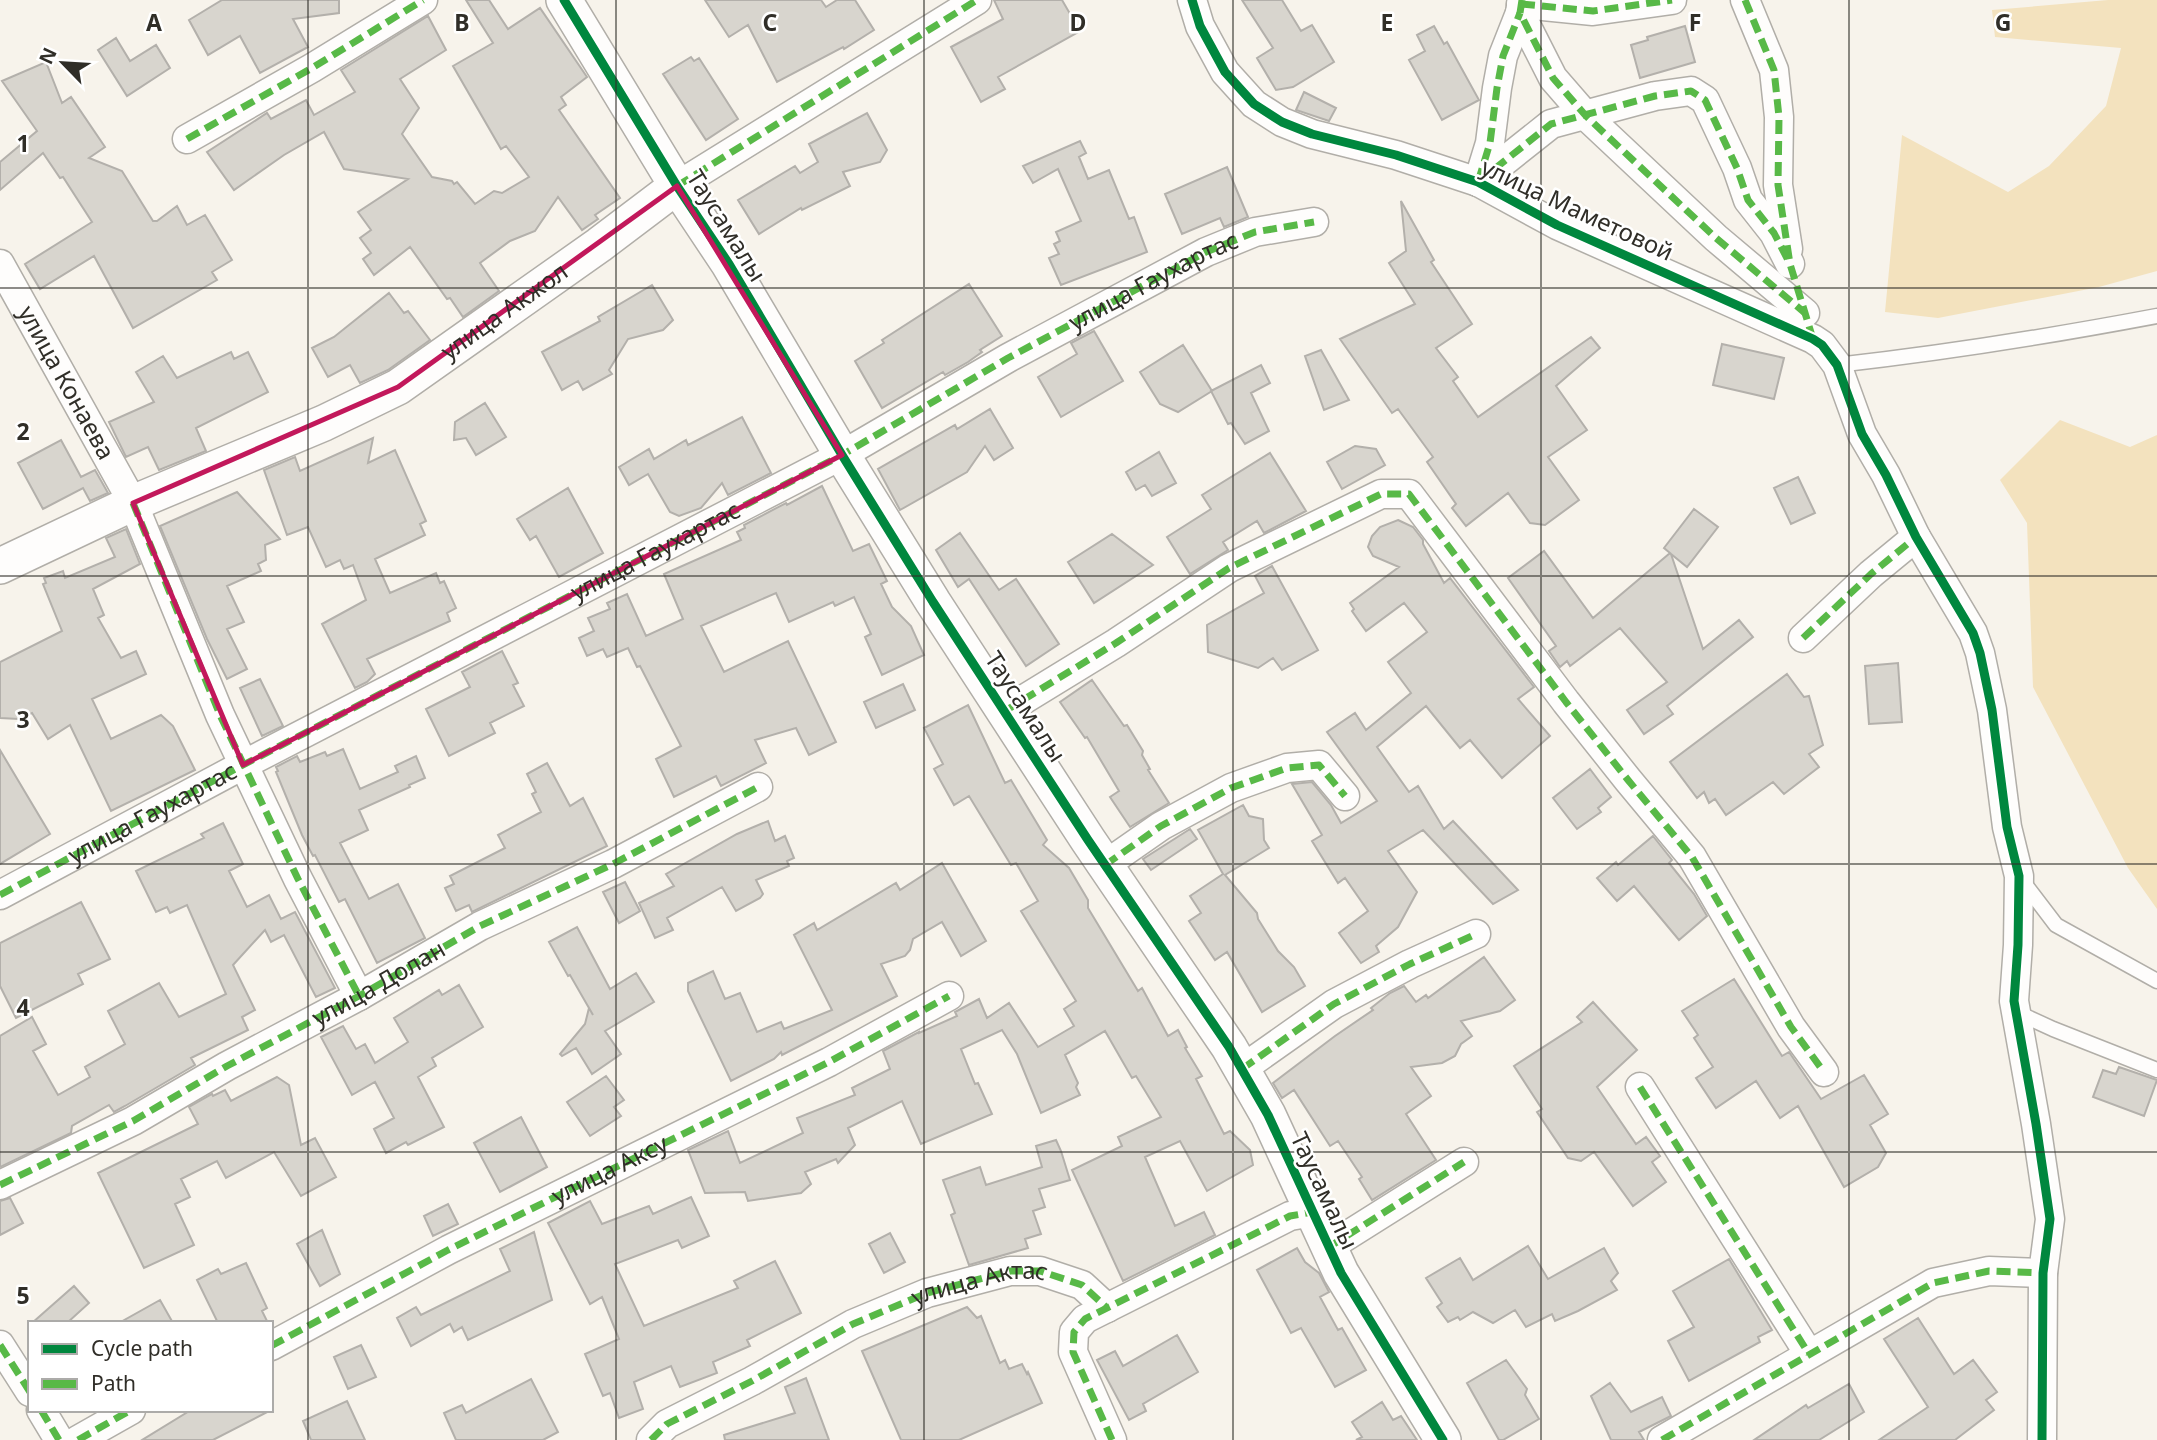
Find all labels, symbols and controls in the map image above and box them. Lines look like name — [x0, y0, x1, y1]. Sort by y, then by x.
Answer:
text: A — [146, 6, 162, 38]
text: B — [454, 6, 470, 38]
text: C — [763, 6, 778, 38]
text: D — [1070, 6, 1086, 38]
text: E — [1381, 6, 1393, 38]
text: F — [1689, 6, 1701, 38]
text: G — [1995, 6, 2011, 38]
north arrow — [28, 28, 98, 98]
text: N — [33, 43, 63, 68]
text: 1 — [16, 127, 30, 159]
street label: улица Маметовой — [1476, 150, 1679, 268]
street label: Таусамалы — [680, 163, 775, 287]
street label: улица Гаухартас — [1062, 223, 1243, 338]
street label: улица Акжол — [434, 254, 574, 367]
street label: улица Конаева — [11, 299, 124, 465]
text: 2 — [16, 415, 30, 447]
street label: улица Гаухартас — [564, 493, 745, 608]
street label: Таусамалы — [978, 644, 1074, 768]
text: 3 — [16, 703, 30, 735]
street label: улица Гаухартас — [62, 753, 242, 871]
street label: улица Долан — [305, 932, 451, 1033]
text: 4 — [16, 991, 30, 1023]
street label: улица Аксу — [546, 1126, 674, 1211]
street label: Таусамалы — [1284, 1126, 1367, 1255]
street label: улица Актас — [906, 1253, 1053, 1313]
text: 5 — [16, 1279, 30, 1311]
legend — [28, 1321, 273, 1412]
text: Cycle path — [91, 1334, 193, 1362]
text: Path — [91, 1369, 136, 1397]

